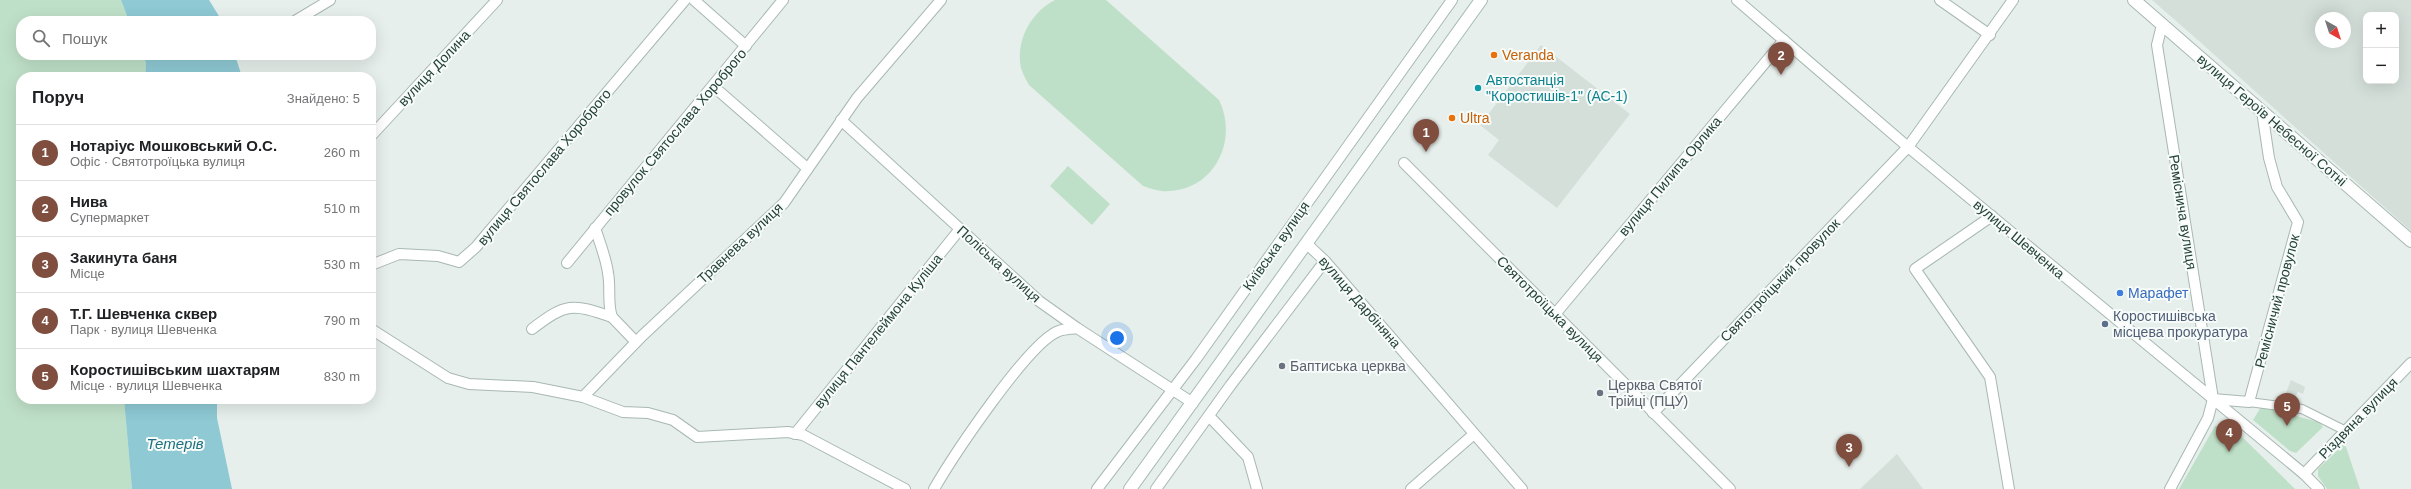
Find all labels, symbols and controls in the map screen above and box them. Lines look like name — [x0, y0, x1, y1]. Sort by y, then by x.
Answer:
north arrow — [2315, 12, 2351, 48]
map controls — [2363, 12, 2399, 84]
button: + — [2363, 12, 2399, 48]
search box — [16, 16, 376, 60]
icon: search — [30, 27, 52, 49]
street label: вулиця Долина — [395, 27, 473, 109]
text: Пошук — [62, 30, 107, 47]
pin: 2 — [1768, 42, 1794, 75]
street label: провулок Святослава Хороброго — [600, 45, 750, 219]
place label: Veranda — [1502, 47, 1554, 63]
button: − — [2363, 48, 2399, 84]
marker: Veranda — [1489, 50, 1499, 60]
street label: вулиця Героїв Небесної Сотні — [2194, 51, 2350, 189]
place label: Автостанція "Коростишів-1" (АС-1) — [1486, 72, 1628, 104]
marker: Автостанція "Коростишів-1" (АС-1) — [1473, 83, 1483, 93]
street label: вулиця Святослава Хороброго — [474, 86, 614, 248]
text: Поруч — [32, 88, 84, 107]
text: Знайдено: 5 — [287, 91, 360, 106]
place label: Ultra — [1460, 110, 1490, 126]
marker: Ultra — [1447, 113, 1457, 123]
street label: вулиця Пилипа Орлика — [1615, 113, 1725, 239]
pin: 1 — [1413, 119, 1439, 152]
text: Нотаріус Мошковський О.С. — [70, 137, 277, 154]
text: 1 — [41, 145, 49, 160]
text: 260 m — [324, 145, 360, 160]
street label: Реміснича вулиця — [2166, 153, 2200, 271]
text: Офіс · Святотроїцька вулиця — [70, 154, 245, 169]
text: Нива — [70, 193, 107, 210]
street label: вулиця Шевченка — [1970, 196, 2068, 282]
street label: Київська вулиця — [1239, 198, 1313, 294]
street label: Травнева вулиця — [694, 199, 786, 287]
text: 2 — [41, 201, 49, 216]
text: 510 m — [324, 201, 360, 216]
text: Супермаркет — [70, 210, 149, 225]
street label: Святотроїцький провулок — [1717, 215, 1844, 345]
street label: Поліська вулиця — [954, 222, 1044, 306]
street label: Ремісничий провулок — [2251, 232, 2303, 370]
text: Закинута баня — [70, 249, 177, 266]
street label: вулиця Пантелеймона Куліша — [811, 250, 945, 411]
street label: вулиця Дарбіняна — [1316, 253, 1404, 351]
street label: Святотроїцька вулиця — [1494, 253, 1606, 365]
text: 3 — [41, 257, 49, 272]
text: 530 m — [324, 257, 360, 272]
text: Місце — [70, 266, 105, 281]
place label: Марафет — [2128, 285, 2189, 301]
marker: Марафет — [2115, 288, 2125, 298]
text: Т.Г. Шевченка сквер — [70, 305, 217, 322]
place label: Коростишівська місцева прокуратура — [2113, 308, 2248, 340]
text: 4 — [41, 313, 49, 328]
text: 790 m — [324, 313, 360, 328]
marker: Коростишівська місцева прокуратура — [2100, 319, 2110, 329]
text: Парк · вулиця Шевченка — [70, 322, 217, 337]
your location — [1107, 328, 1127, 348]
place label: Баптиська церква — [1290, 358, 1406, 374]
text: Коростишівським шахтарям — [70, 361, 280, 378]
marker: Баптиська церква — [1277, 361, 1287, 371]
text: 5 — [41, 369, 49, 384]
text: 830 m — [324, 369, 360, 384]
street label: Різдвяна вулиця — [2315, 374, 2401, 462]
place label: Церква Святої Трійці (ПЦУ) — [1608, 377, 1702, 409]
text: Місце · вулиця Шевченка — [70, 378, 222, 393]
marker: Церква Святої Трійці (ПЦУ) — [1595, 388, 1605, 398]
pin: 5 — [2274, 393, 2300, 426]
pin: 4 — [2216, 419, 2242, 452]
pin: 3 — [1836, 434, 1862, 467]
water label: Тетерів — [146, 435, 204, 452]

